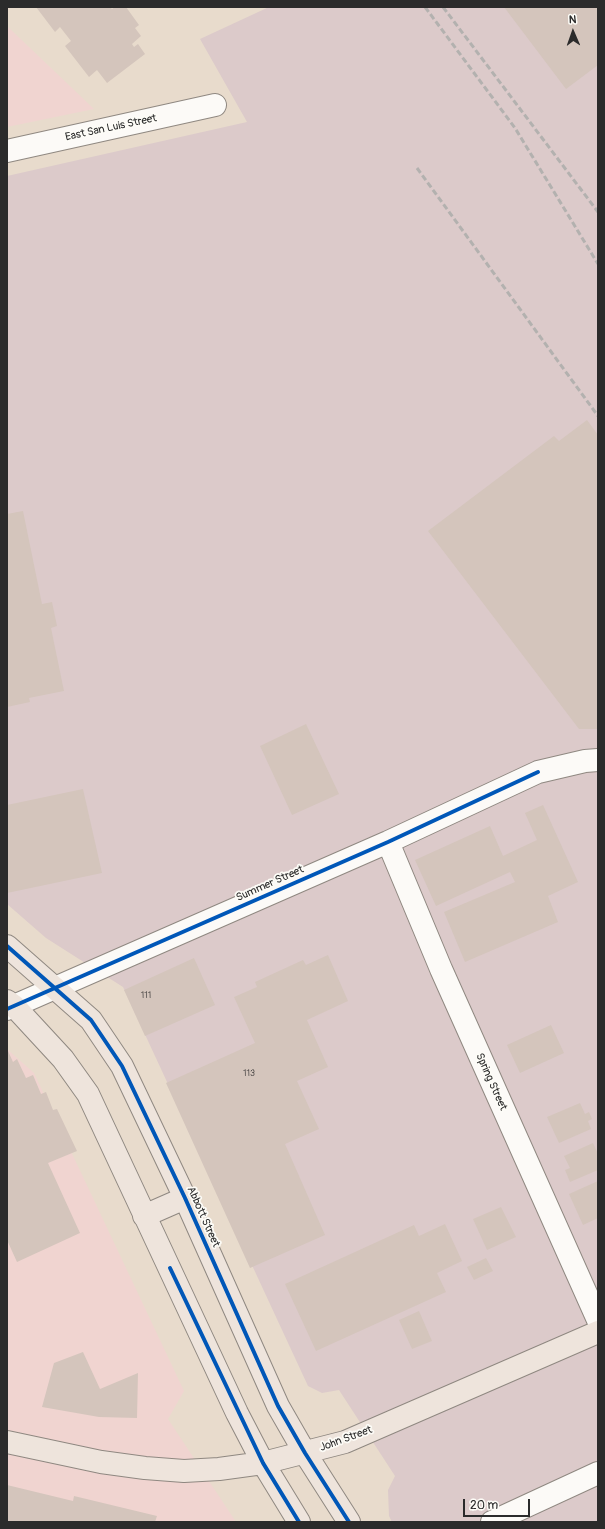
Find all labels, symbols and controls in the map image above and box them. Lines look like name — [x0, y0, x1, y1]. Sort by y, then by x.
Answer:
north arrow — [553, 12, 593, 52]
text: N — [569, 13, 577, 26]
street label: East San Luis Street — [64, 112, 158, 144]
street label: Summer Street — [234, 863, 306, 905]
house number: 111 — [141, 991, 151, 1001]
street label: Spring Street — [472, 1051, 510, 1113]
house number: 113 — [243, 1069, 255, 1079]
street label: Abbott Street — [184, 1185, 222, 1249]
street label: John Street — [318, 1423, 374, 1455]
scale bar — [465, 1491, 532, 1517]
text: 20 m — [470, 1498, 498, 1513]

